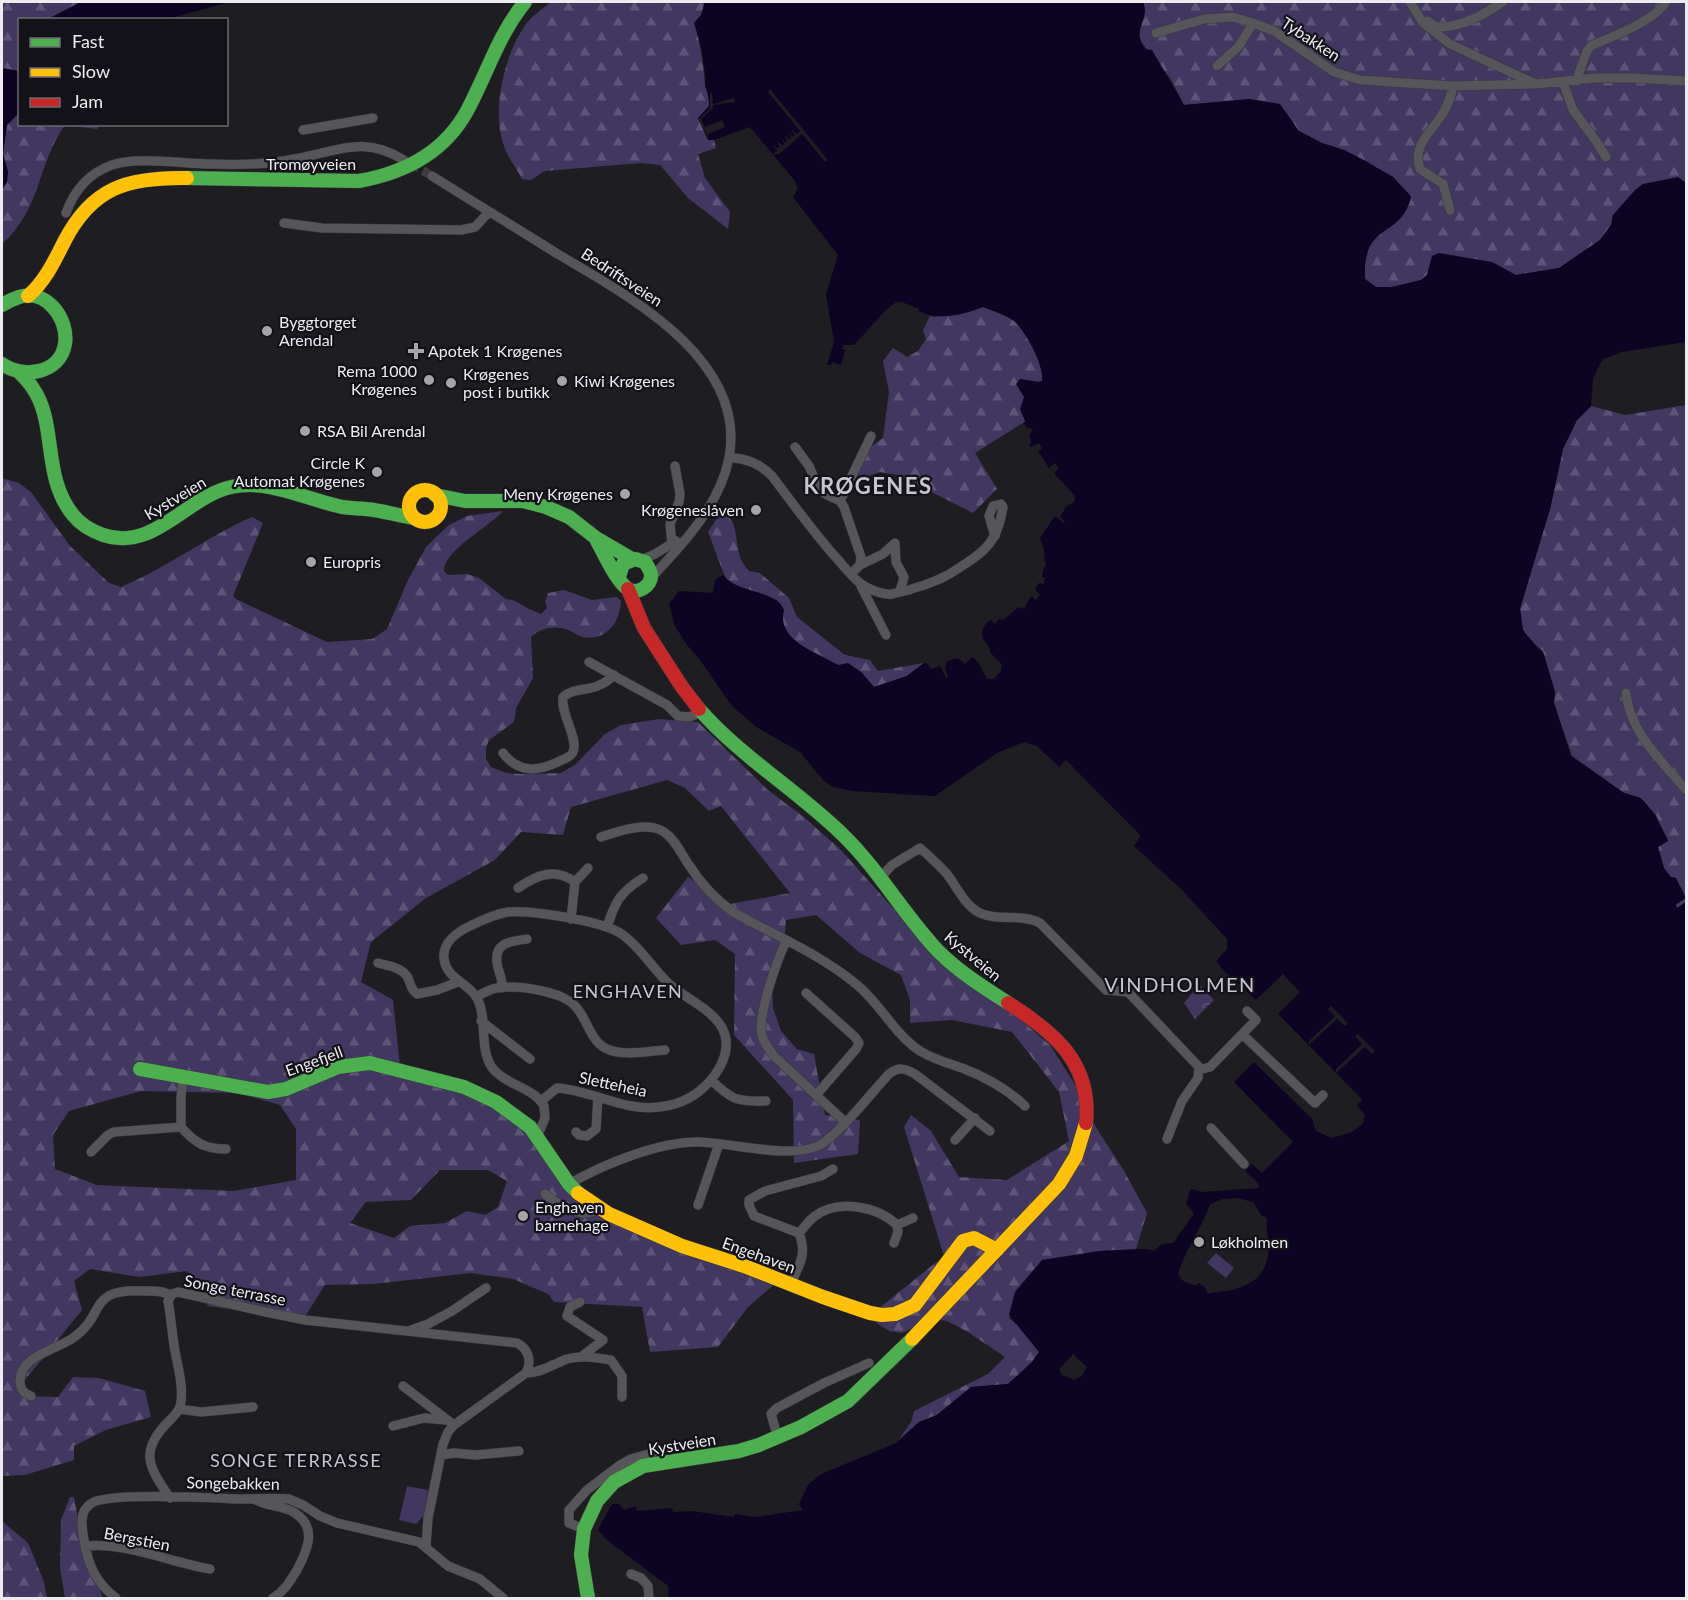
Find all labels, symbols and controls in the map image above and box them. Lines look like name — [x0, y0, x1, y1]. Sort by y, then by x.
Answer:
street label: Tybakken — [1278, 13, 1344, 65]
legend — [18, 18, 228, 126]
text: Fast — [72, 30, 105, 52]
text: Slow — [72, 60, 110, 82]
text: Jam — [72, 90, 103, 112]
street label: Tromøyveien — [266, 154, 356, 173]
street label: Bedriftsveien — [578, 243, 666, 310]
place label: Byggtorget Arendal — [279, 312, 357, 349]
marker: Byggtorget Arendal — [260, 324, 274, 338]
place label: Apotek 1 Krøgenes — [428, 341, 563, 360]
marker: Apotek 1 Krøgenes — [409, 344, 423, 358]
place label: Rema 1000 Krøgenes — [337, 361, 417, 398]
place label: Krøgenes post i butikk — [463, 364, 551, 401]
place label: Kiwi Krøgenes — [574, 371, 675, 390]
marker: Rema 1000 Krøgenes — [422, 373, 436, 387]
marker: Kiwi Krøgenes — [555, 374, 569, 388]
marker: Krøgenes post i butikk — [444, 376, 458, 390]
place label: RSA Bil Arendal — [317, 421, 426, 440]
marker: RSA Bil Arendal — [298, 424, 312, 438]
place label: Circle K Automat Krøgenes — [234, 453, 365, 490]
marker: Circle K Automat Krøgenes — [370, 465, 384, 479]
street label: Kystveien — [141, 472, 209, 523]
district label: KRØGENES — [803, 472, 933, 499]
place label: Meny Krøgenes — [503, 484, 613, 503]
marker: Meny Krøgenes — [618, 487, 632, 501]
place label: Krøgeneslåven — [641, 500, 744, 519]
marker: Krøgeneslåven — [749, 503, 763, 517]
place label: Europris — [323, 552, 381, 571]
marker: Europris — [304, 555, 318, 569]
street label: Kystveien — [941, 926, 1006, 985]
district label: VINDHOLMEN — [1104, 972, 1256, 996]
district label: ENGHAVEN — [573, 980, 683, 1002]
street label: Engefjell — [283, 1041, 345, 1080]
street label: Sletteheia — [577, 1067, 649, 1100]
place label: Enghaven barnehage — [535, 1197, 609, 1234]
marker: Enghaven barnehage — [516, 1209, 530, 1223]
street label: Engehaven — [720, 1232, 798, 1277]
place label: Løkholmen — [1211, 1232, 1288, 1251]
marker: Løkholmen — [1192, 1235, 1206, 1249]
street label: Songe terrasse — [183, 1270, 288, 1309]
street label: Kystveien — [647, 1429, 717, 1458]
district label: SONGE TERRASSE — [210, 1449, 382, 1471]
street label: Songebakken — [186, 1472, 280, 1493]
street label: Bergstien — [102, 1523, 172, 1554]

